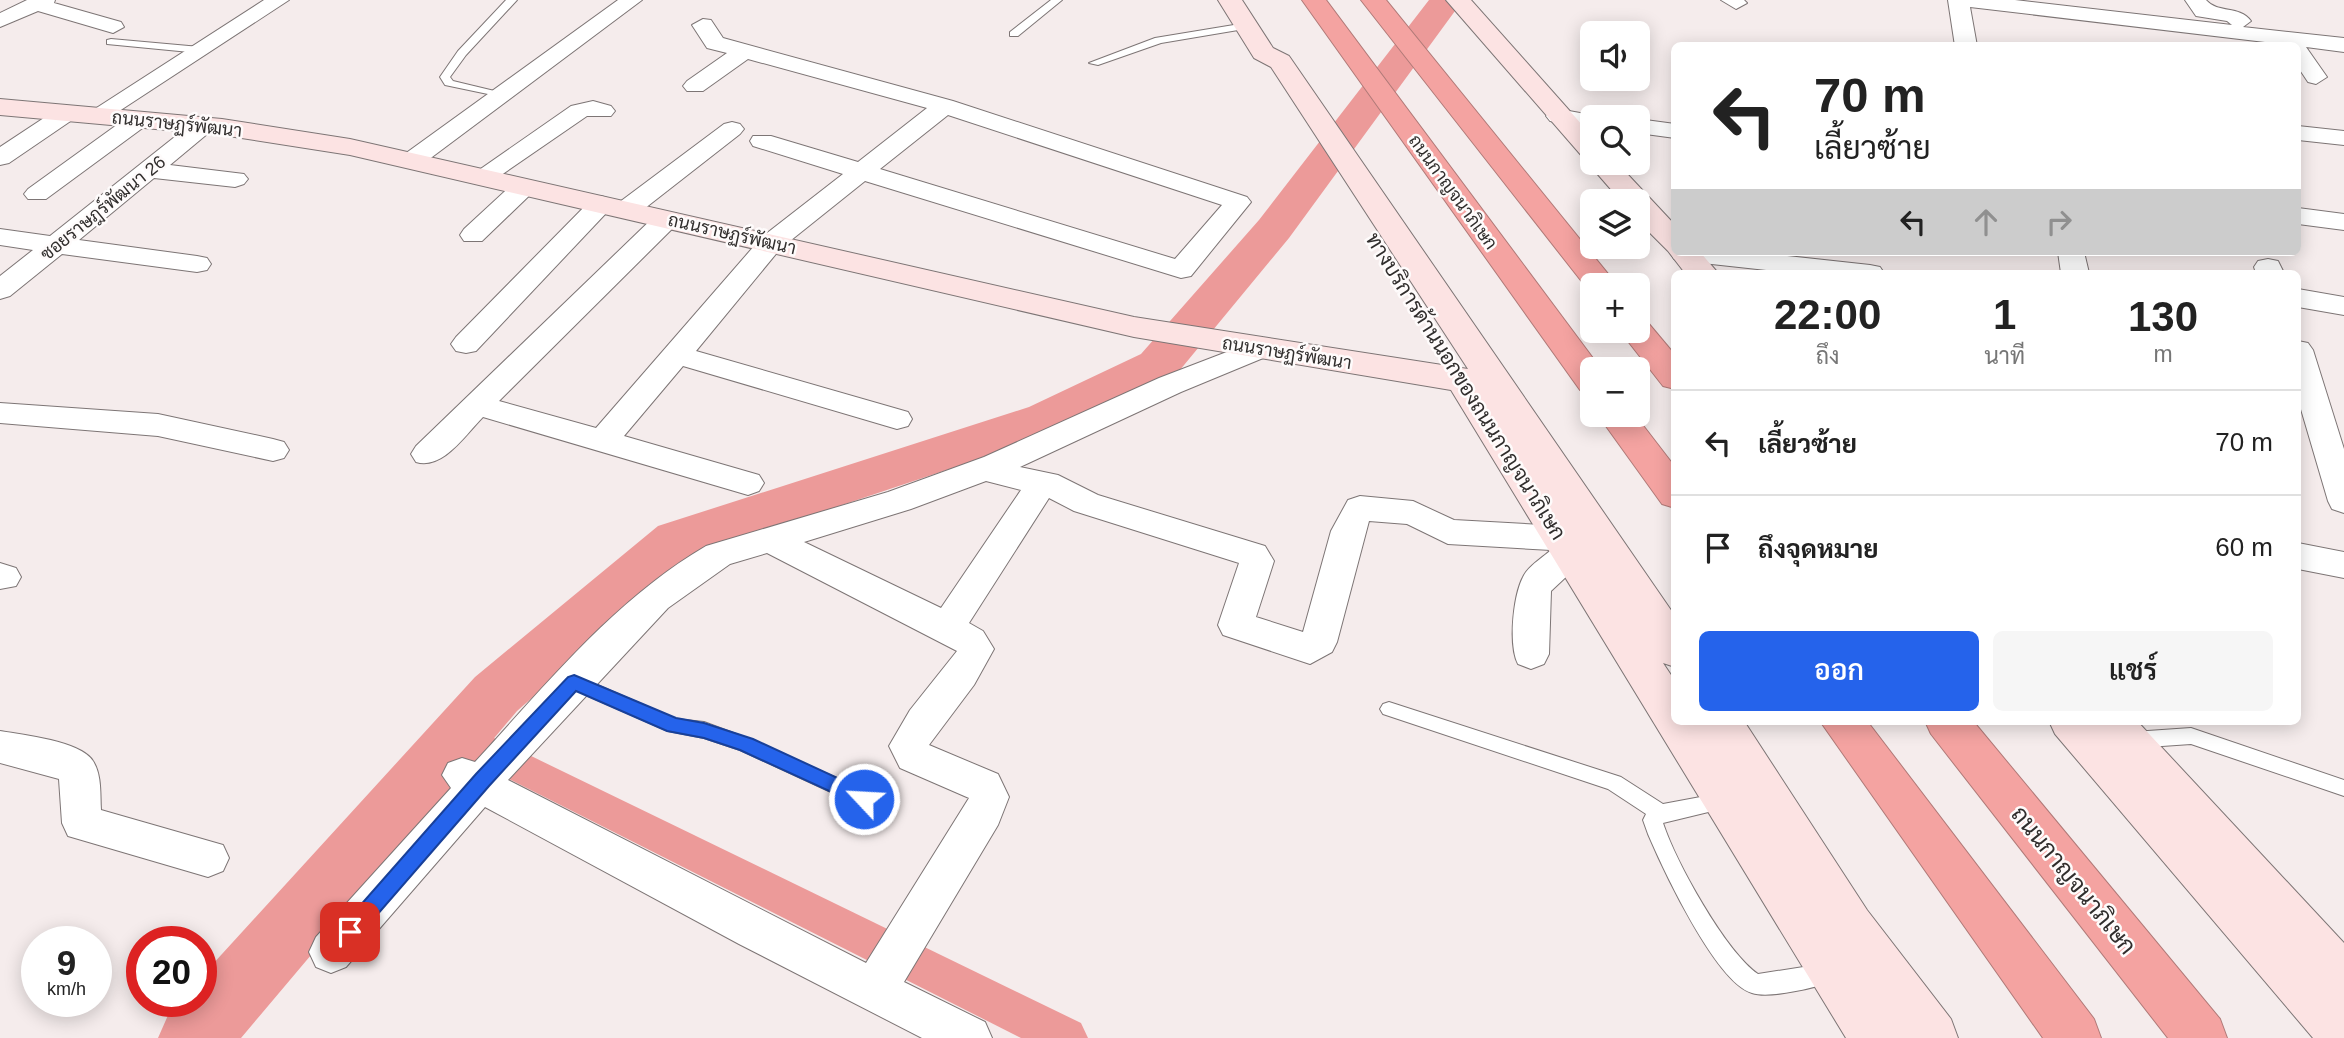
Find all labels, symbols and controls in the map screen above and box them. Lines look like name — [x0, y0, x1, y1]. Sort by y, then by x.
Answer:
map controls — [1580, 21, 1650, 427]
button: sound — [1580, 21, 1650, 91]
text: 70 m — [1814, 68, 1926, 122]
icon: left — [1699, 70, 1790, 161]
street label: ถนนราษฏร์พัฒนา — [111, 104, 243, 143]
button: search — [1580, 105, 1650, 175]
street label: ถนนกาญจนาภิเษก — [1404, 130, 1502, 254]
text: เลี้ยวซ้าย — [1814, 130, 1931, 166]
street label: ซอยราษฎร์พัฒนา 26 — [35, 149, 171, 266]
button: layers — [1580, 189, 1650, 259]
icon: left — [1894, 203, 1932, 241]
icon: ahead — [1967, 203, 2005, 241]
icon: right — [2040, 203, 2078, 241]
street label: ถนนราษฏร์พัฒนา — [666, 207, 799, 260]
street label: ทางบริการด้านนอกของถนนกาญจนาภิเษก — [1361, 228, 1570, 544]
button: + — [1580, 273, 1650, 343]
text: 22:00 — [1774, 291, 1881, 338]
text: 1 — [1993, 291, 2016, 338]
text: 130 — [2128, 293, 2198, 340]
street label: ถนนราษฏร์พัฒนา — [1220, 330, 1354, 375]
text: m — [2153, 341, 2173, 367]
text: ถึง — [1816, 343, 1840, 369]
text: นาที — [1984, 343, 2025, 369]
button: − — [1580, 357, 1650, 427]
icon: left — [1699, 424, 1737, 462]
text: 70 m — [2215, 427, 2273, 457]
text: เลี้ยวซ้าย — [1758, 429, 1857, 459]
icon: arrive — [1699, 529, 1737, 567]
text: 60 m — [2215, 532, 2273, 562]
text: ถึงจุดหมาย — [1758, 534, 1879, 564]
button: ออก — [1699, 631, 1979, 711]
button: แชร์ — [1993, 631, 2273, 711]
position arrow — [827, 762, 901, 836]
street label: ถนนกาญจนาภิเษก — [2005, 801, 2142, 960]
pin — [320, 902, 380, 962]
icon: arrive — [331, 913, 369, 951]
speed limit sign: 20 — [126, 926, 217, 1017]
text: 9 — [57, 943, 76, 982]
text: km/h — [47, 979, 86, 999]

